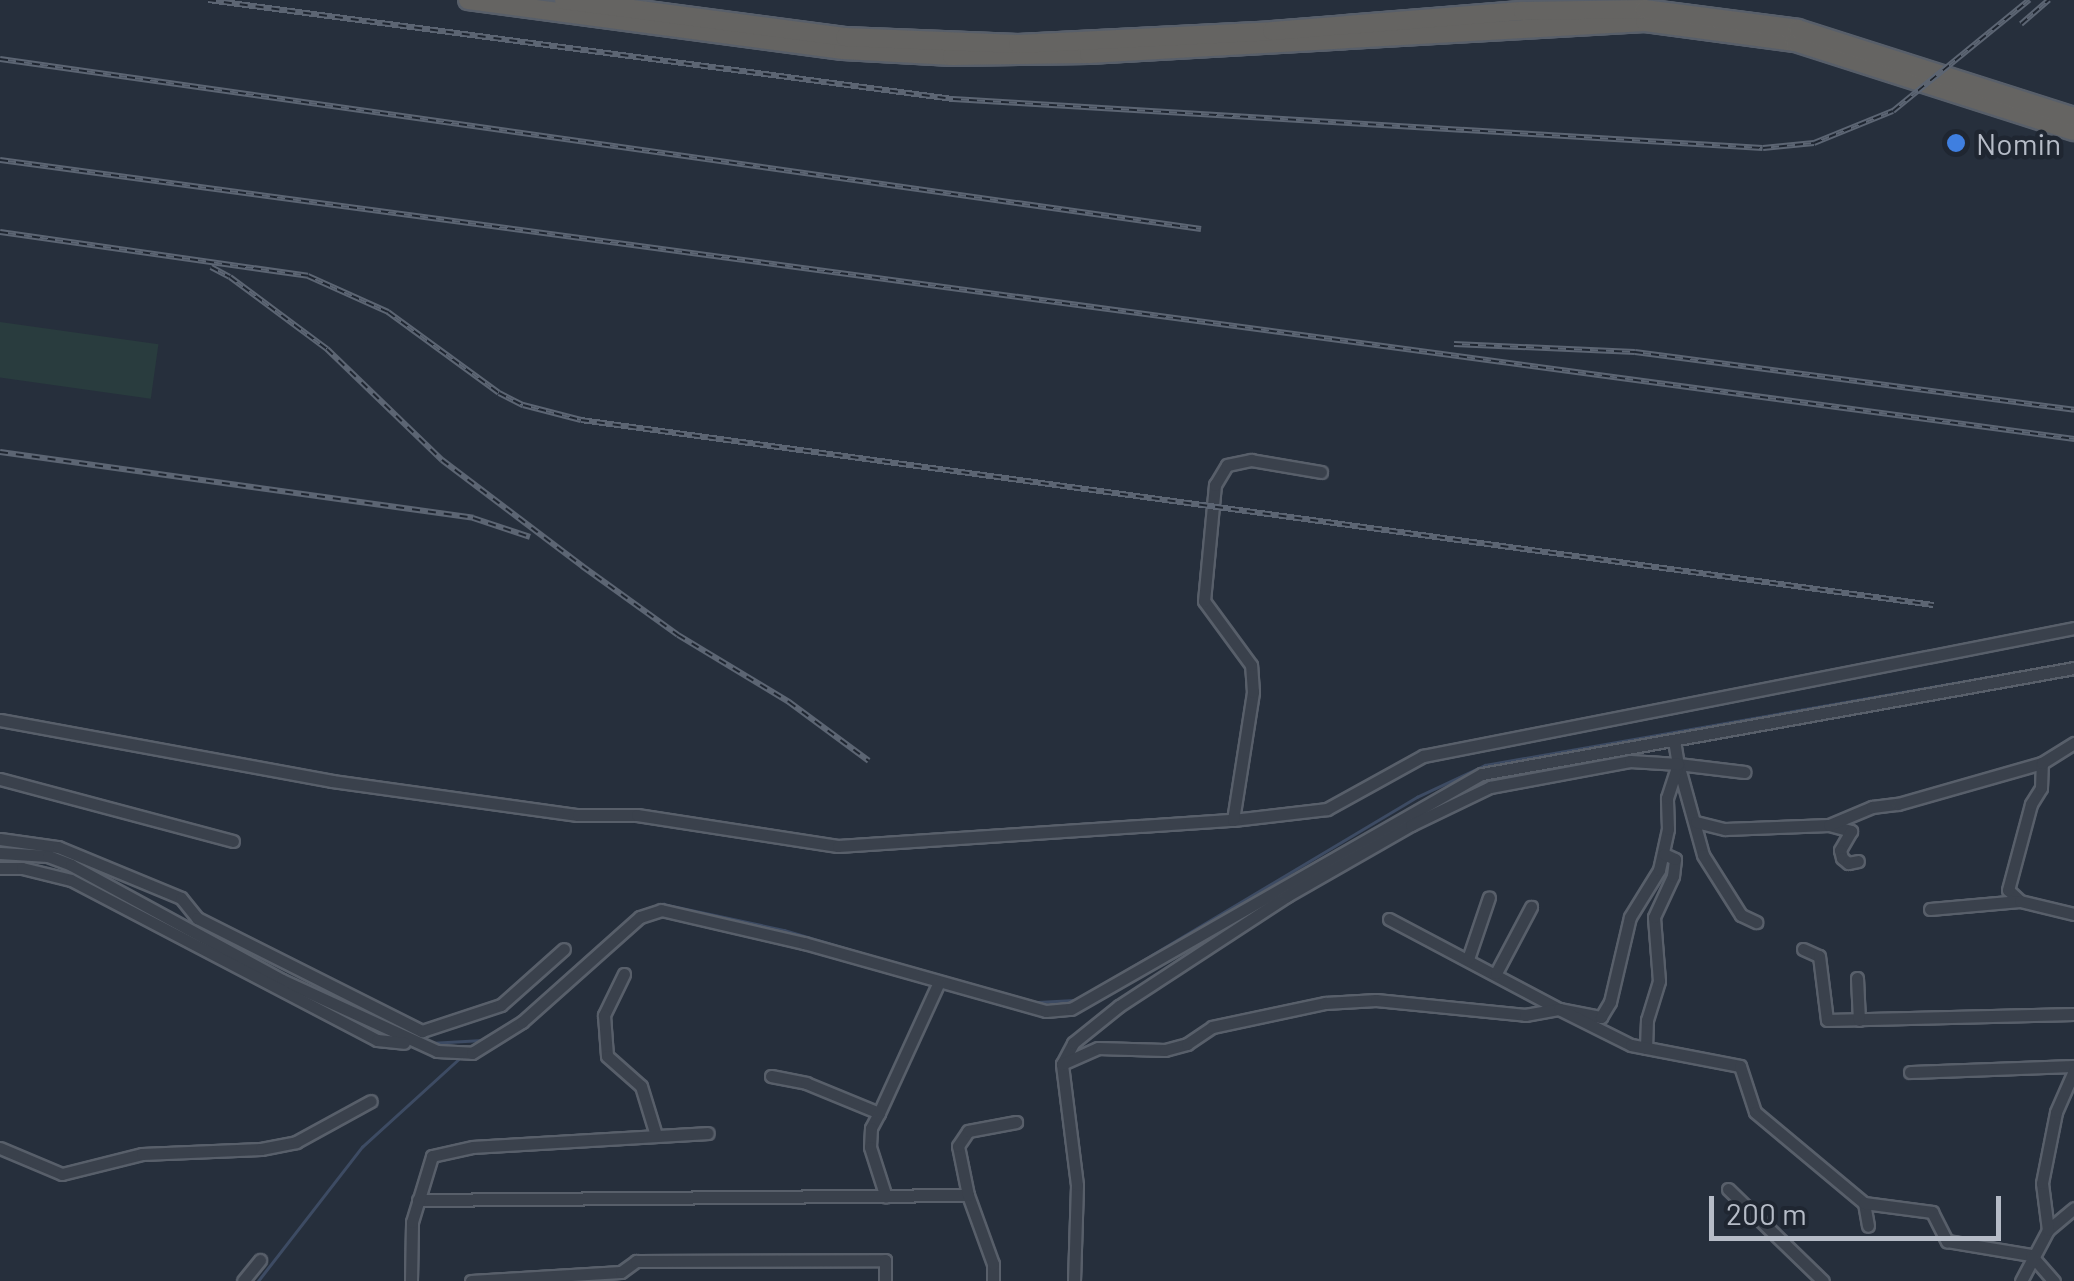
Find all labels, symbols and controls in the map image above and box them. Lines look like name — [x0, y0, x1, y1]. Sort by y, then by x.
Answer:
place label: Nomin — [1976, 125, 2061, 161]
marker: Nomin — [1945, 132, 1967, 154]
scale bar — [1714, 1176, 2006, 1238]
text: 200 m — [1726, 1195, 1807, 1231]

